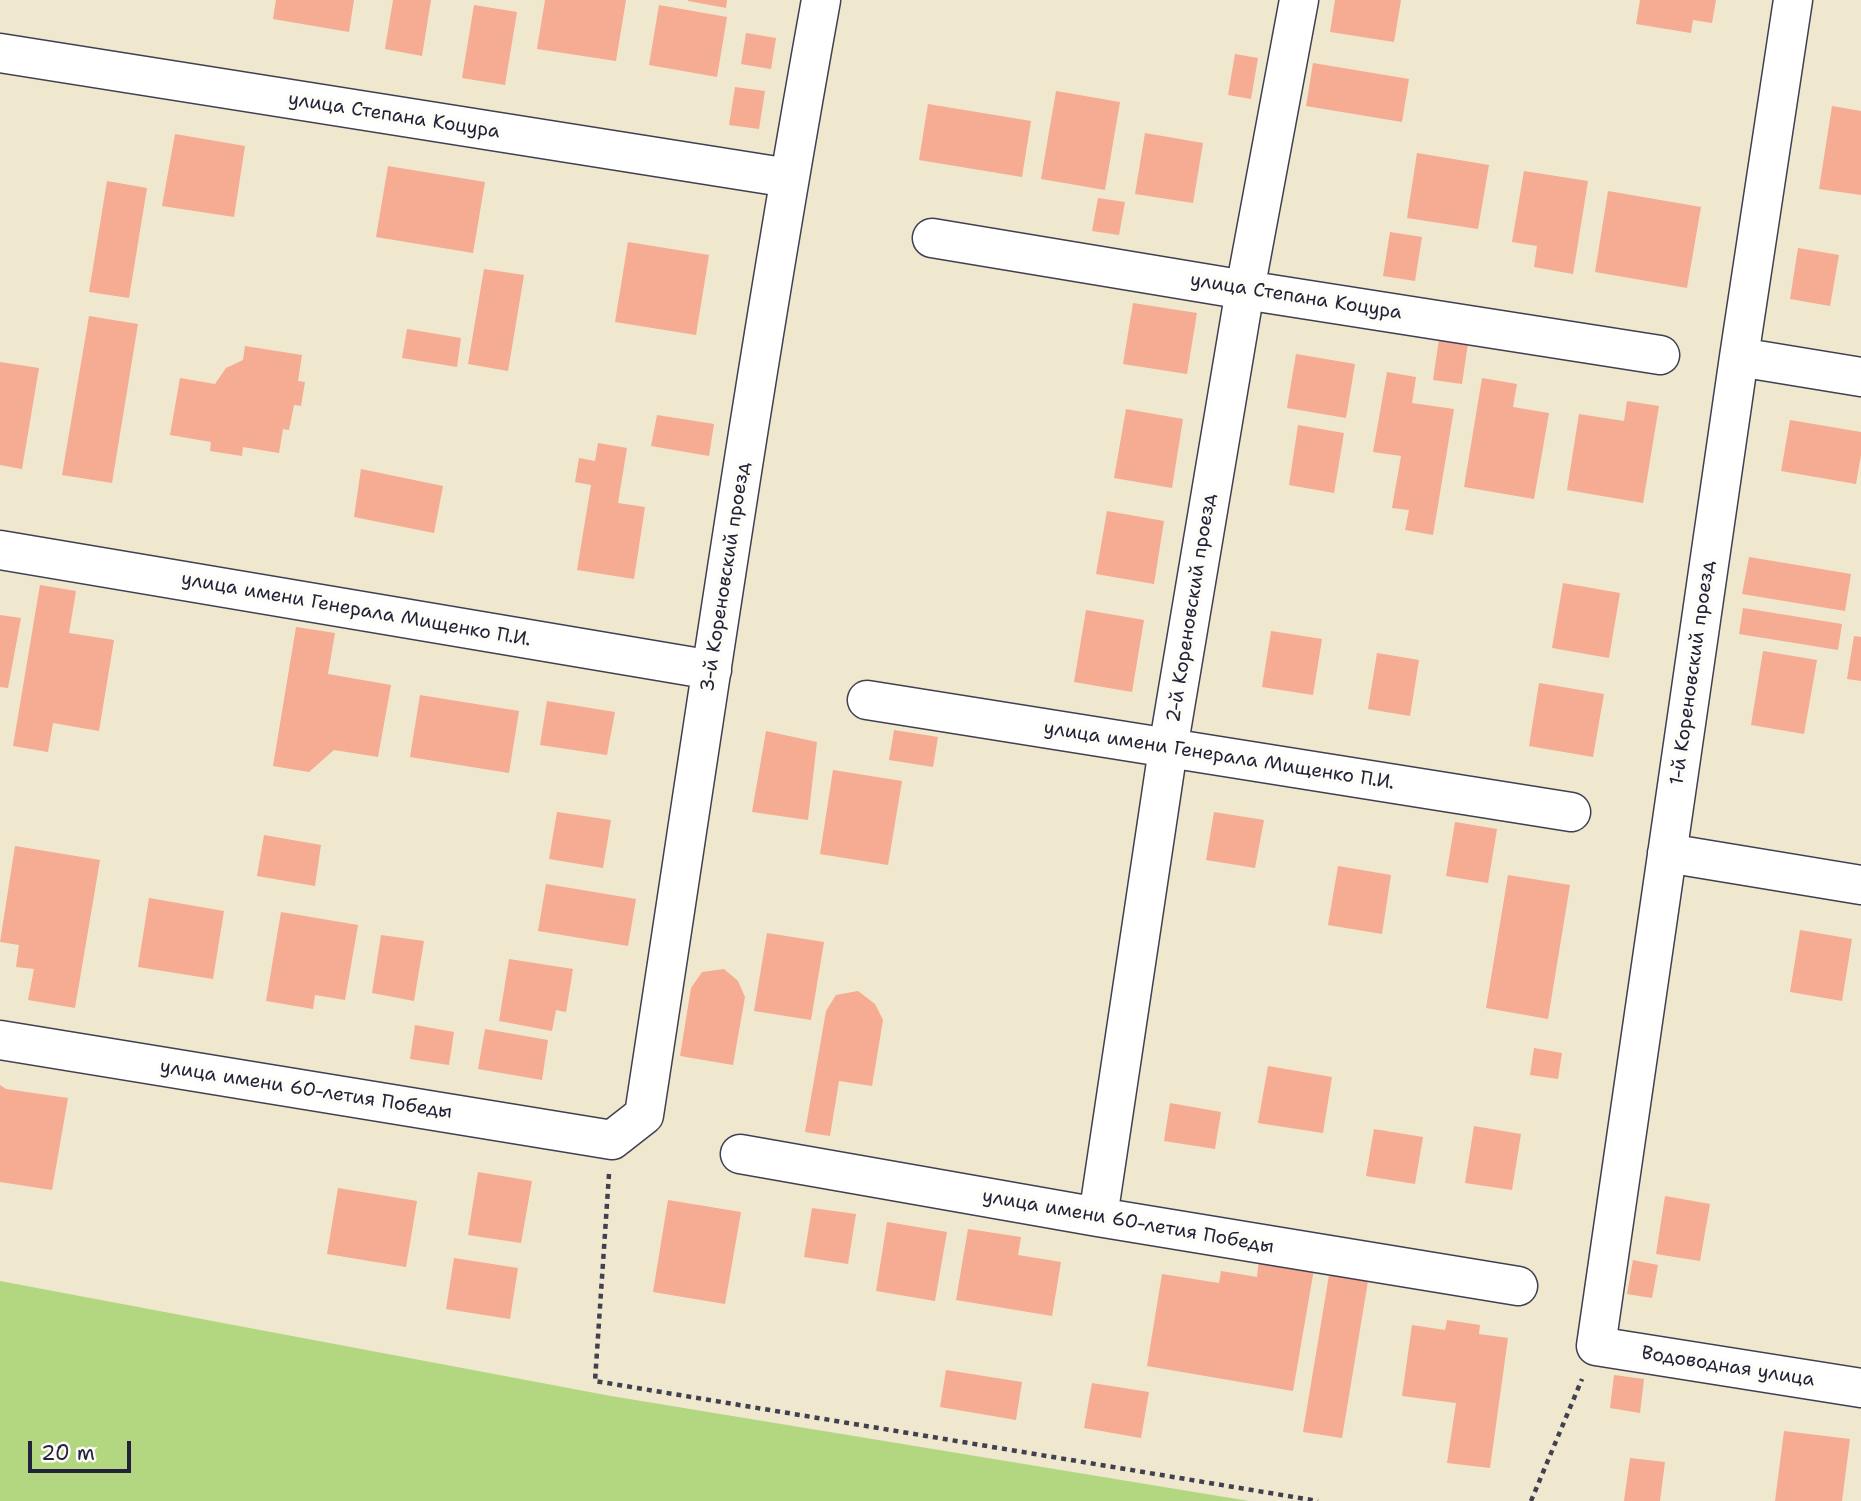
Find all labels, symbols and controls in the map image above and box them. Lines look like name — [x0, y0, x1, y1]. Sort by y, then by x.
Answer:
street label: улица Степана Коцура — [287, 88, 501, 144]
street label: улица Степана Коцура — [1189, 269, 1403, 325]
street label: 3-й Кореновский проезд — [697, 461, 755, 693]
street label: 2-й Кореновский проезд — [1163, 492, 1221, 724]
street label: 1-й Кореновский проезд — [1666, 559, 1720, 787]
street label: улица имени Генерала Мищенко П.И. — [179, 568, 533, 652]
street label: улица имени Генерала Мищенко П.И. — [1042, 717, 1396, 795]
street label: улица имени 60-летия Победы — [158, 1056, 454, 1124]
street label: улица имени 60-летия Победы — [980, 1185, 1276, 1259]
street label: Водоводная улица — [1640, 1342, 1816, 1392]
scale bar — [32, 1428, 135, 1472]
text: 20 m — [41, 1439, 95, 1467]

